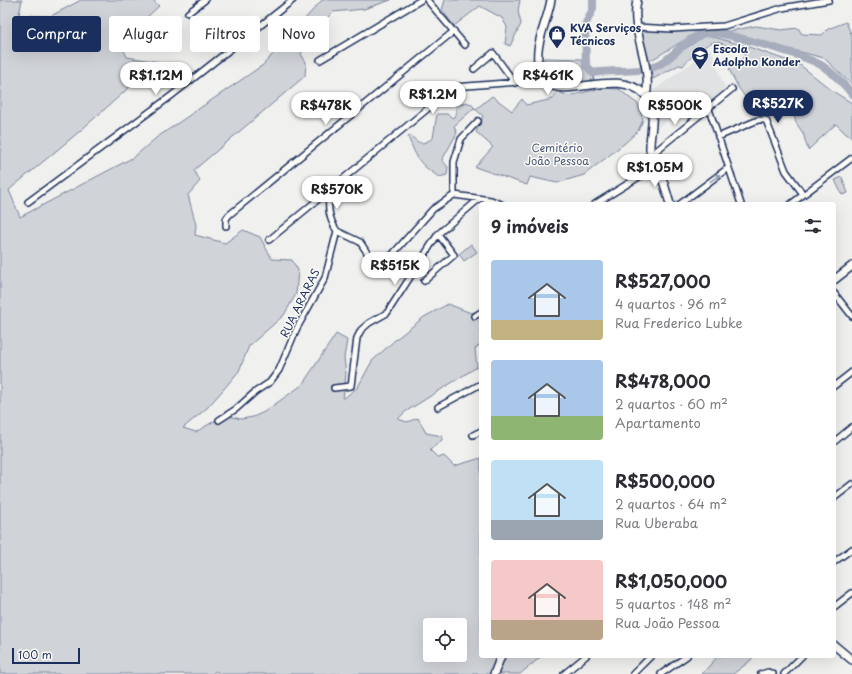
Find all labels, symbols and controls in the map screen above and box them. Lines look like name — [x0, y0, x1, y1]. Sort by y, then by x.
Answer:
chip: Comprar — [12, 16, 101, 52]
chip: Alugar — [109, 16, 182, 52]
chip: Filtros — [190, 16, 260, 52]
chip: Novo — [268, 16, 329, 52]
place label: KVA Serviços Técnicos — [570, 19, 642, 49]
shop icon: KVA Serviços Técnicos — [547, 24, 567, 49]
place label: Escola Adolpho Konder — [712, 40, 801, 70]
school or university icon: Escola Adolpho Konder — [690, 45, 710, 70]
pin: R$1.12M — [119, 62, 193, 96]
pin: R$461K — [515, 62, 581, 96]
text: R$1.12M — [129, 65, 183, 84]
text: R$461K — [522, 65, 574, 84]
pin: R$1.2M — [400, 81, 466, 115]
text: R$1.2M — [409, 84, 457, 103]
pin: R$527K — [745, 90, 811, 124]
pin: R$478K — [293, 92, 359, 126]
pin: R$500K — [642, 92, 708, 126]
text: R$527K — [752, 93, 804, 112]
text: R$478K — [300, 95, 352, 114]
text: R$500K — [648, 95, 702, 114]
park label: Cemitério João Pessoa — [525, 139, 589, 169]
pin: R$1.05M — [618, 154, 692, 188]
text: R$1.05M — [627, 157, 684, 176]
one-way arrow — [710, 173, 721, 182]
pin: R$570K — [304, 176, 370, 210]
text: R$570K — [311, 179, 363, 198]
text: 9 imóveis — [491, 213, 569, 239]
icon: filters — [802, 215, 824, 237]
pin: R$515K — [362, 252, 428, 286]
text: R$515K — [370, 255, 420, 274]
street label: RUA ARARAS — [275, 265, 324, 340]
text: R$527,000 — [615, 268, 711, 294]
icon: home — [523, 276, 571, 324]
text: 4 quartos · 96 m² — [615, 294, 727, 313]
text: Rua Frederico Lubke — [615, 313, 743, 332]
text: R$478,000 — [615, 368, 711, 394]
icon: home — [523, 376, 571, 424]
text: 2 quartos · 60 m² — [615, 394, 728, 413]
text: Apartamento — [615, 413, 701, 432]
text: R$500,000 — [615, 468, 715, 494]
icon: home — [523, 476, 571, 524]
text: 2 quartos · 64 m² — [615, 494, 727, 513]
text: Rua Uberaba — [615, 513, 698, 532]
text: R$1,050,000 — [615, 568, 727, 594]
icon: home — [523, 576, 571, 624]
text: 5 quartos · 148 m² — [615, 594, 732, 613]
text: Rua João Pessoa — [615, 613, 720, 632]
map controls — [423, 618, 467, 662]
button: locate — [423, 618, 467, 662]
scale bar — [12, 646, 80, 665]
text: 100 m — [18, 646, 52, 663]

